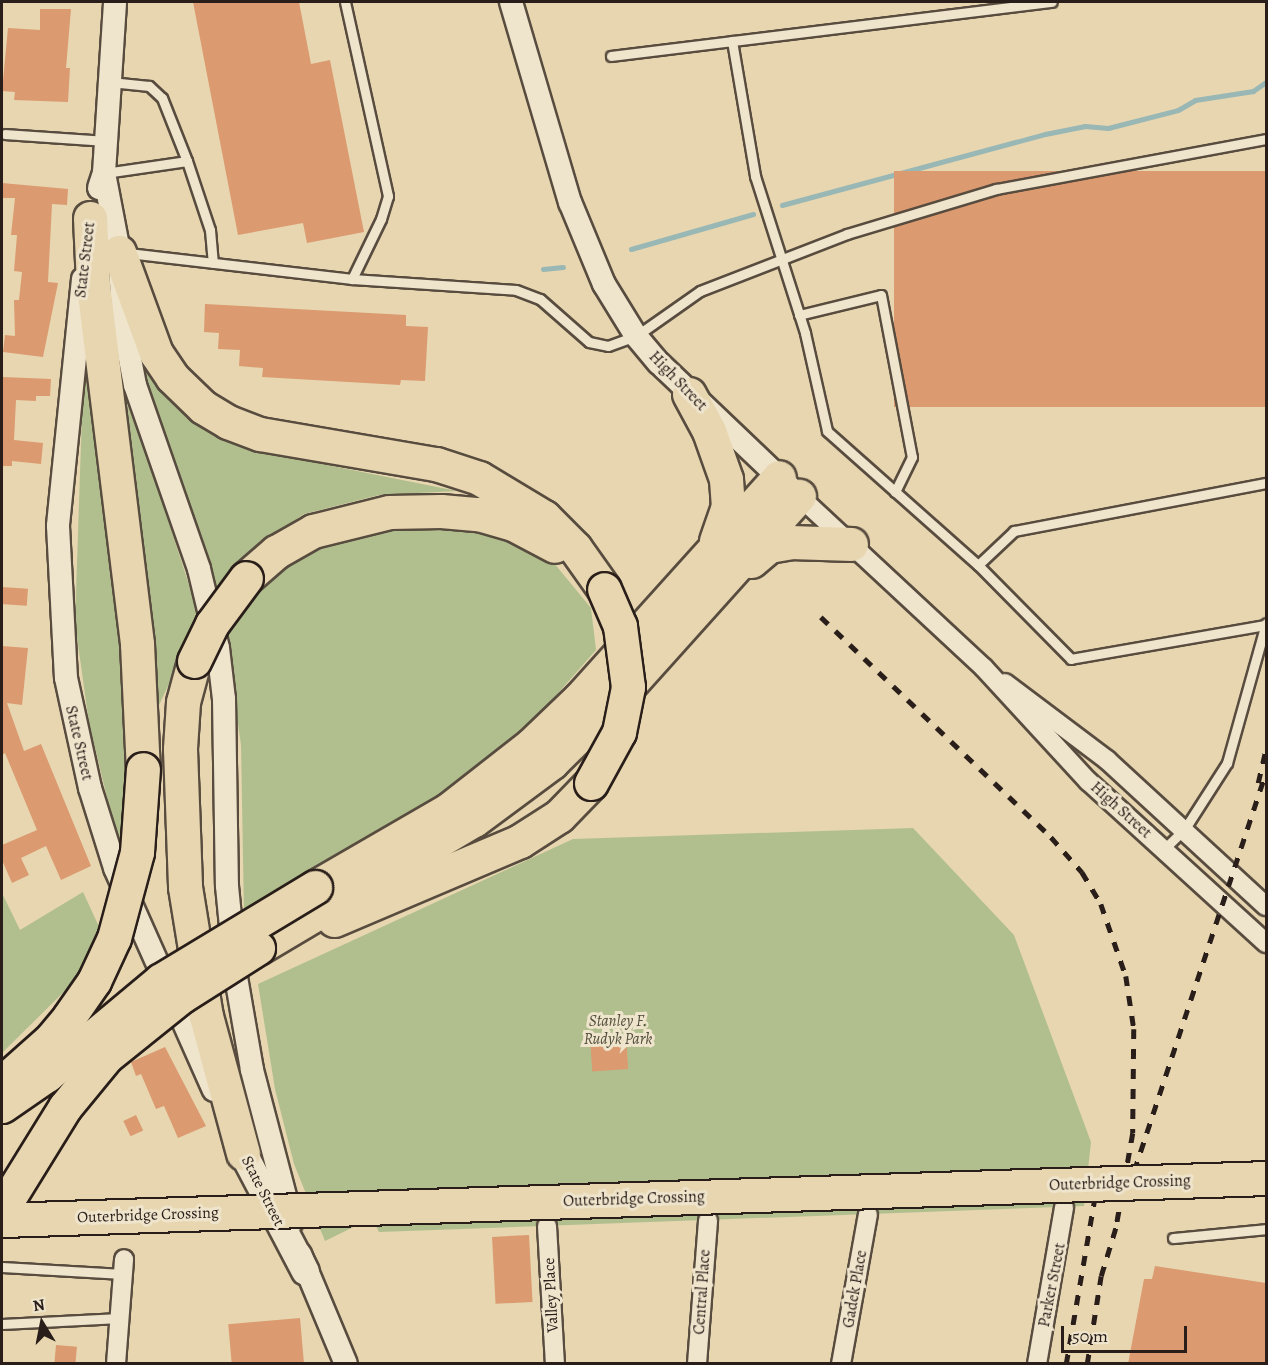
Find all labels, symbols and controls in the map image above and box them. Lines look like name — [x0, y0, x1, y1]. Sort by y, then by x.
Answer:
street label: State Street — [71, 221, 99, 299]
street label: High Street — [645, 347, 711, 415]
street label: State Street — [61, 704, 97, 782]
street label: High Street — [1087, 778, 1155, 842]
park label: Stanley F. Rudyk Park — [584, 1011, 652, 1049]
street label: State Street — [237, 1153, 289, 1229]
street label: Outerbridge Crossing — [1049, 1171, 1191, 1195]
street label: Outerbridge Crossing — [563, 1187, 705, 1211]
street label: Outerbridge Crossing — [77, 1203, 219, 1227]
street label: Parker Street — [1034, 1241, 1070, 1329]
street label: Central Place — [689, 1249, 715, 1335]
street label: Gadek Place — [839, 1249, 871, 1329]
street label: Valley Place — [539, 1257, 563, 1333]
north arrow — [12, 1293, 72, 1353]
text: N — [31, 1293, 47, 1317]
scale bar — [1064, 1314, 1190, 1352]
text: 50 m — [1072, 1324, 1108, 1348]

